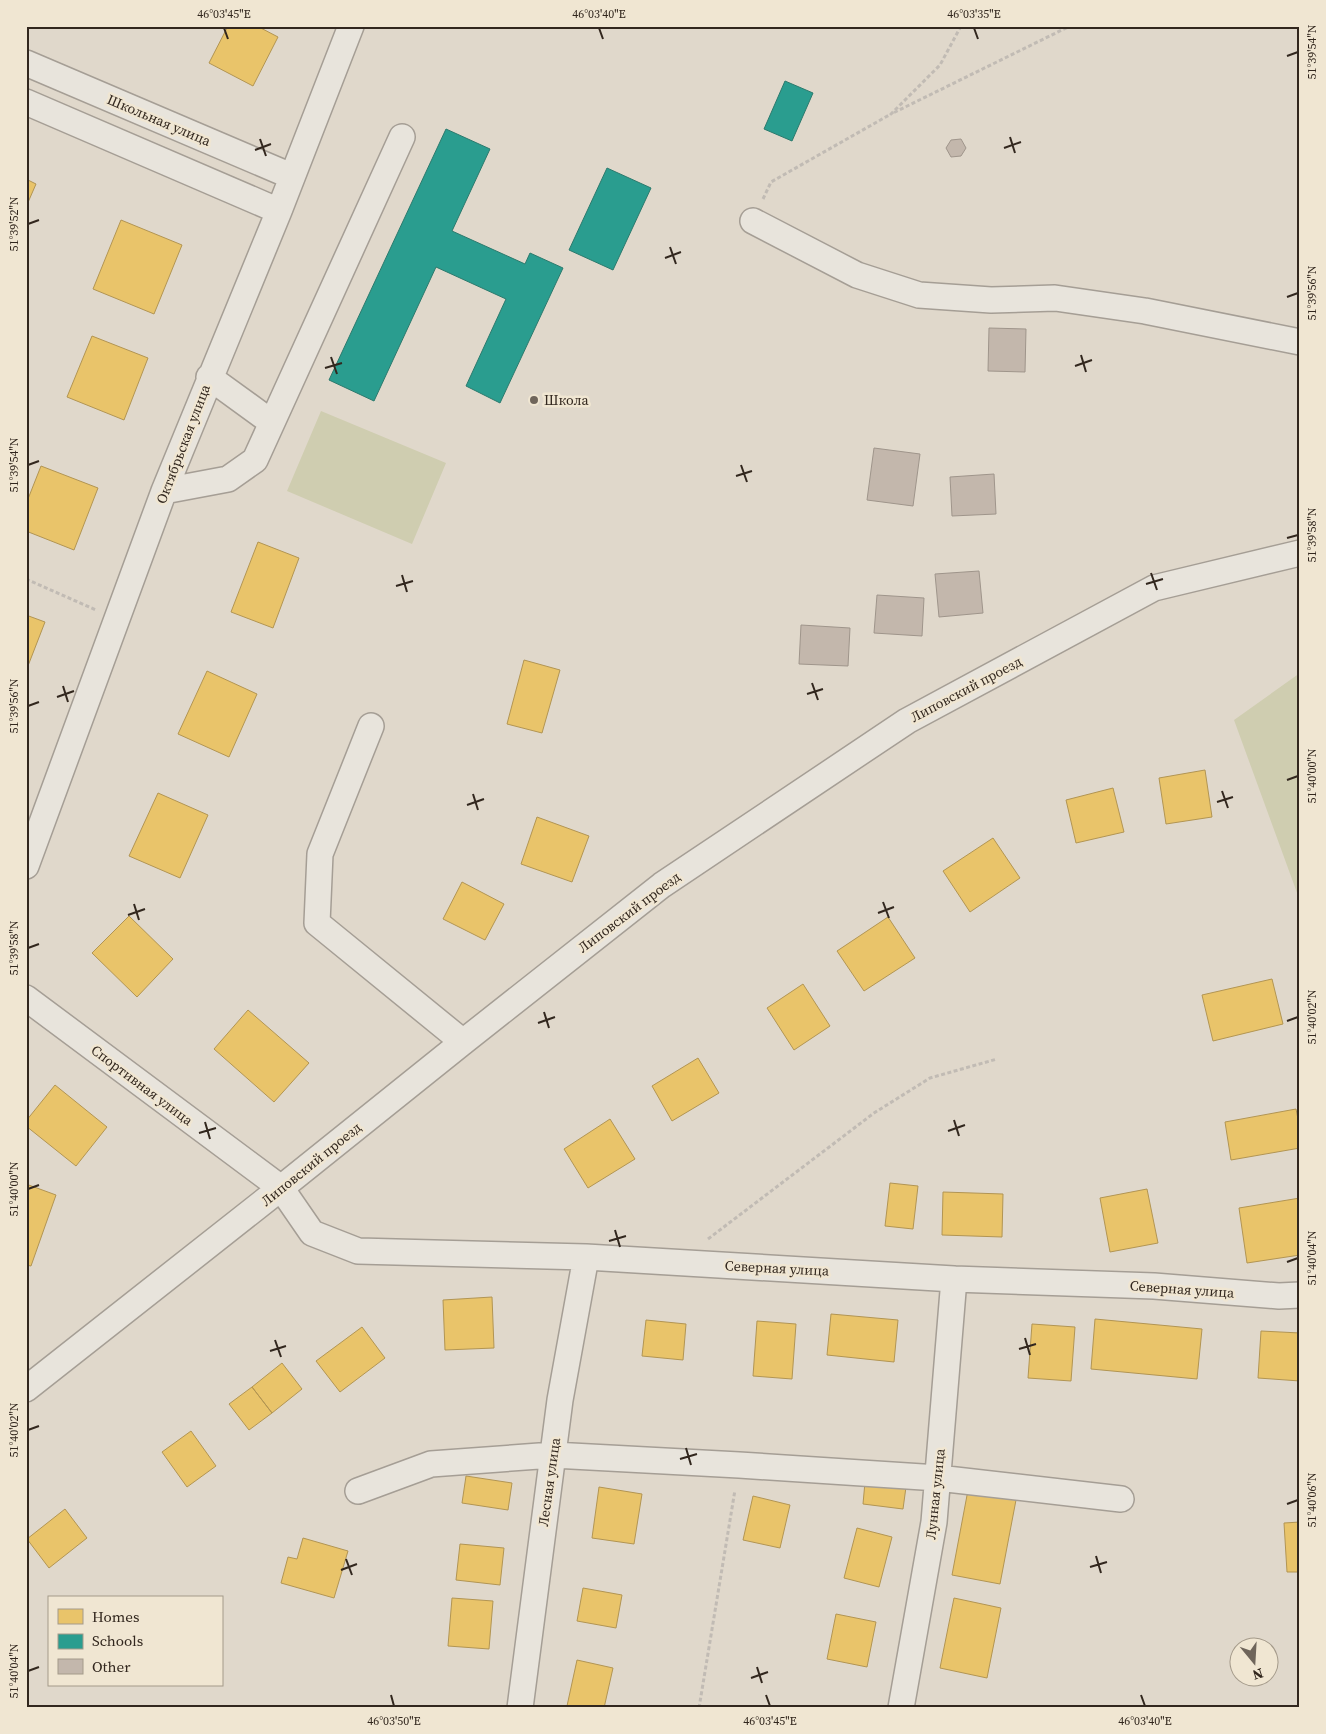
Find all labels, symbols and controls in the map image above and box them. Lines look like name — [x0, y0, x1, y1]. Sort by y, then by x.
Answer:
text: 46°03'45"E — [197, 6, 251, 22]
text: 46°03'40"E — [572, 6, 626, 22]
text: 46°03'35"E — [947, 6, 1001, 22]
text: 51°39'54"N — [1304, 24, 1320, 80]
street label: Школьная улица — [104, 89, 215, 151]
text: 51°39'52"N — [6, 196, 22, 252]
text: 51°39'56"N — [1304, 265, 1320, 321]
street label: Октябрьская улица — [151, 381, 215, 507]
place label: Школа — [544, 390, 590, 410]
marker: Школа — [528, 394, 540, 406]
text: 51°39'54"N — [6, 437, 22, 493]
text: 51°39'58"N — [1304, 507, 1320, 563]
street label: Липовский проезд — [907, 651, 1025, 727]
text: 51°39'56"N — [6, 678, 22, 734]
text: 51°40'00"N — [1304, 748, 1320, 804]
street label: Липовский проезд — [574, 867, 684, 957]
text: 51°39'58"N — [6, 920, 22, 976]
text: 51°40'02"N — [1304, 989, 1320, 1045]
street label: Спортивная улица — [87, 1040, 198, 1130]
street label: Липовский проезд — [257, 1117, 365, 1211]
text: 51°40'00"N — [6, 1161, 22, 1217]
text: 51°40'04"N — [1304, 1230, 1320, 1286]
street label: Северная улица — [724, 1255, 831, 1281]
street label: Северная улица — [1129, 1275, 1236, 1303]
text: 51°40'02"N — [6, 1402, 22, 1458]
street label: Лесная улица — [533, 1435, 565, 1528]
street label: Лунная улица — [920, 1447, 950, 1540]
text: 51°40'06"N — [1304, 1472, 1320, 1528]
legend — [48, 1596, 222, 1686]
text: Homes — [92, 1606, 139, 1627]
text: Schools — [92, 1630, 143, 1651]
north arrow — [1228, 1636, 1278, 1686]
text: 51°40'04"N — [6, 1643, 22, 1699]
text: Other — [92, 1656, 131, 1677]
text: N — [1250, 1663, 1266, 1685]
text: 46°03'50"E — [367, 1713, 421, 1729]
text: 46°03'45"E — [743, 1713, 797, 1729]
text: 46°03'40"E — [1118, 1713, 1172, 1729]

